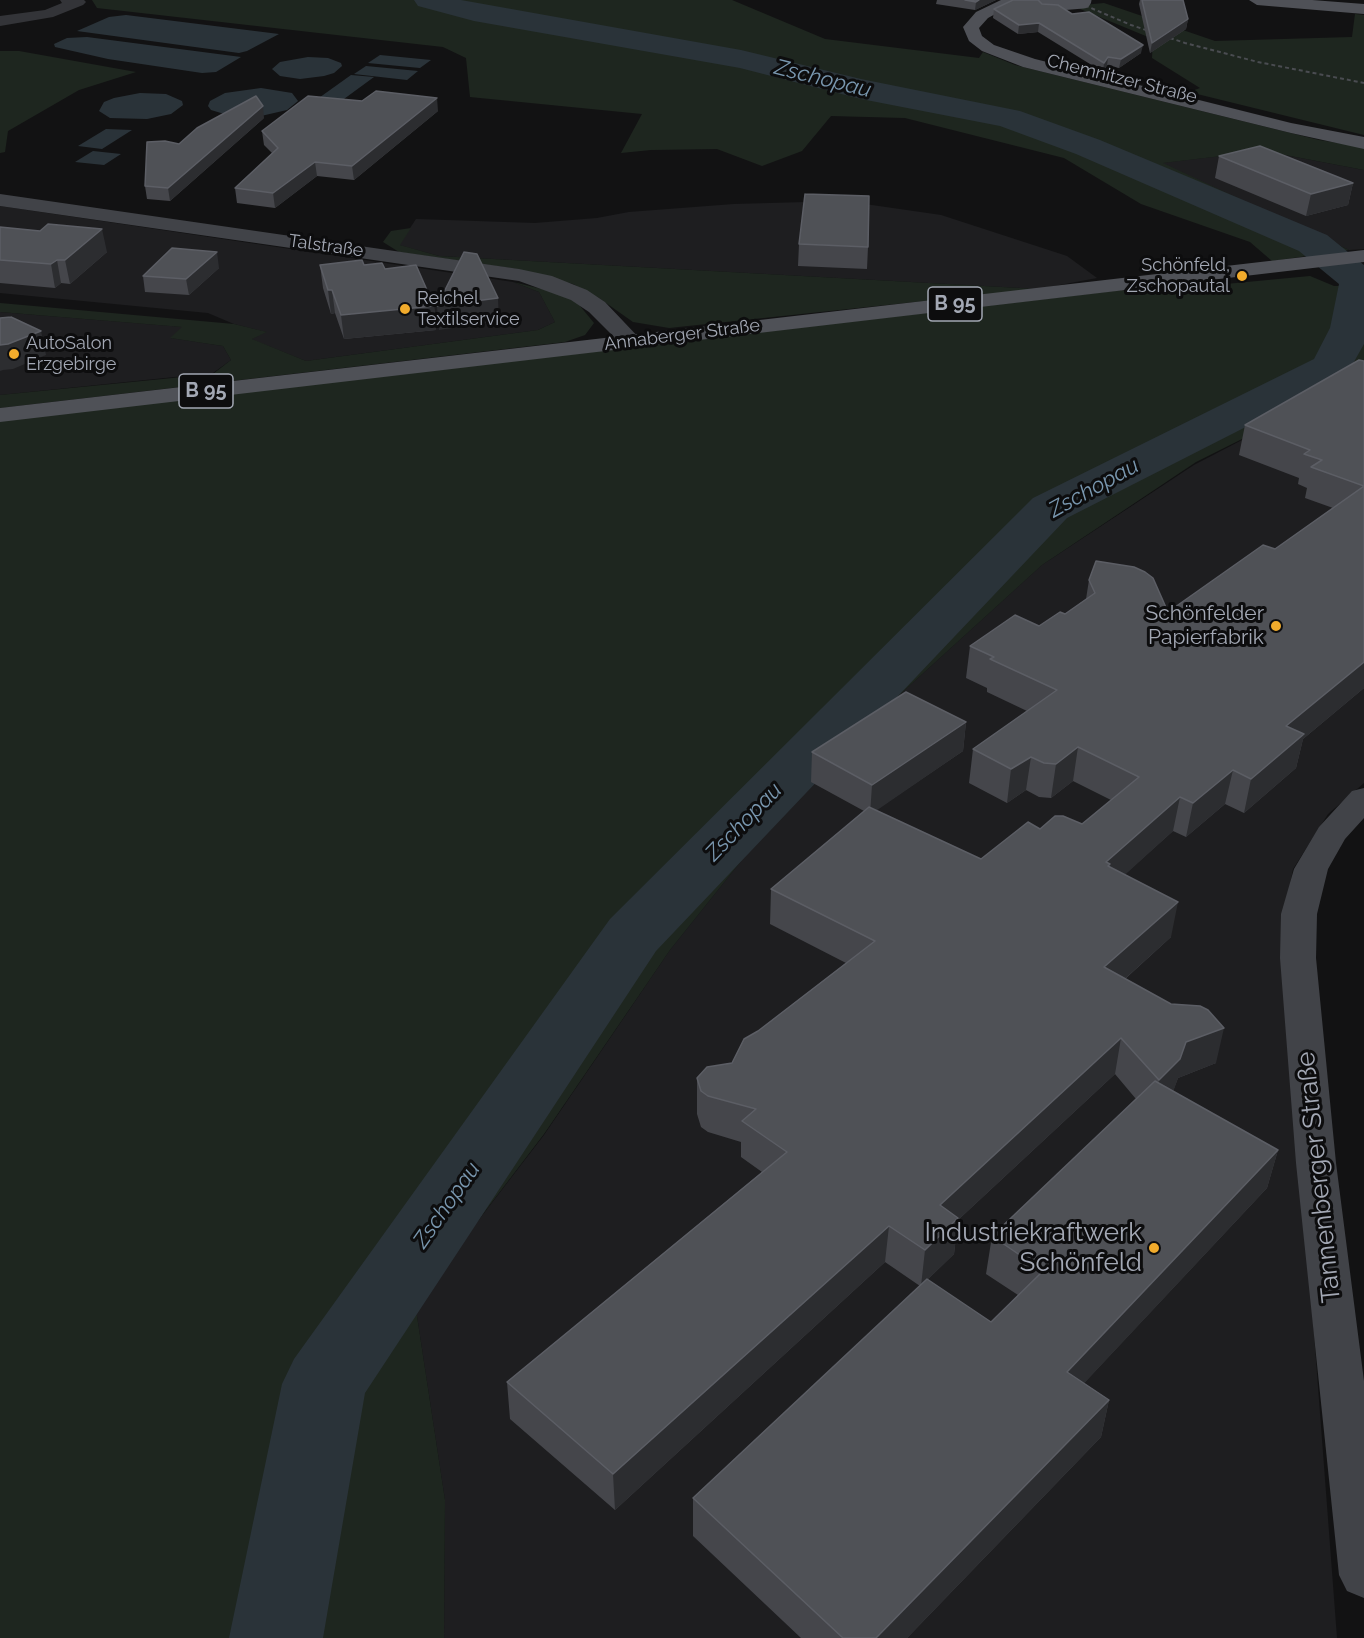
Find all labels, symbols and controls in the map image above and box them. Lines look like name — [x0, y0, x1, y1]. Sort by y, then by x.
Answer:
street label: Chemnitzer Straße — [1045, 50, 1199, 108]
water label: Zschopau — [772, 54, 874, 104]
street label: Talstraße — [287, 230, 365, 262]
place label: Schönfeld, Zschopautal — [1127, 255, 1230, 298]
marker: Schönfeld, Zschopautal — [1235, 269, 1249, 283]
road number: B 95 — [928, 287, 982, 321]
place label: Reichel Textilservice — [417, 288, 520, 330]
marker: Reichel Textilservice — [398, 302, 412, 316]
street label: Annaberger Straße — [603, 315, 761, 355]
place label: AutoSalon Erzgebirge — [26, 333, 116, 376]
marker: AutoSalon Erzgebirge — [7, 347, 21, 361]
road number: B 95 — [179, 374, 233, 408]
water label: Zschopau — [1044, 453, 1144, 523]
place label: Schönfelder Papierfabrik — [1145, 601, 1264, 651]
marker: Schönfelder Papierfabrik — [1269, 619, 1283, 633]
water label: Zschopau — [700, 777, 788, 867]
street label: Tannenberger Straße — [1290, 1050, 1348, 1304]
water label: Zschopau — [408, 1157, 486, 1253]
place label: Industriekraftwerk Schönfeld — [924, 1217, 1142, 1278]
marker: Industriekraftwerk Schönfeld — [1147, 1241, 1161, 1255]

